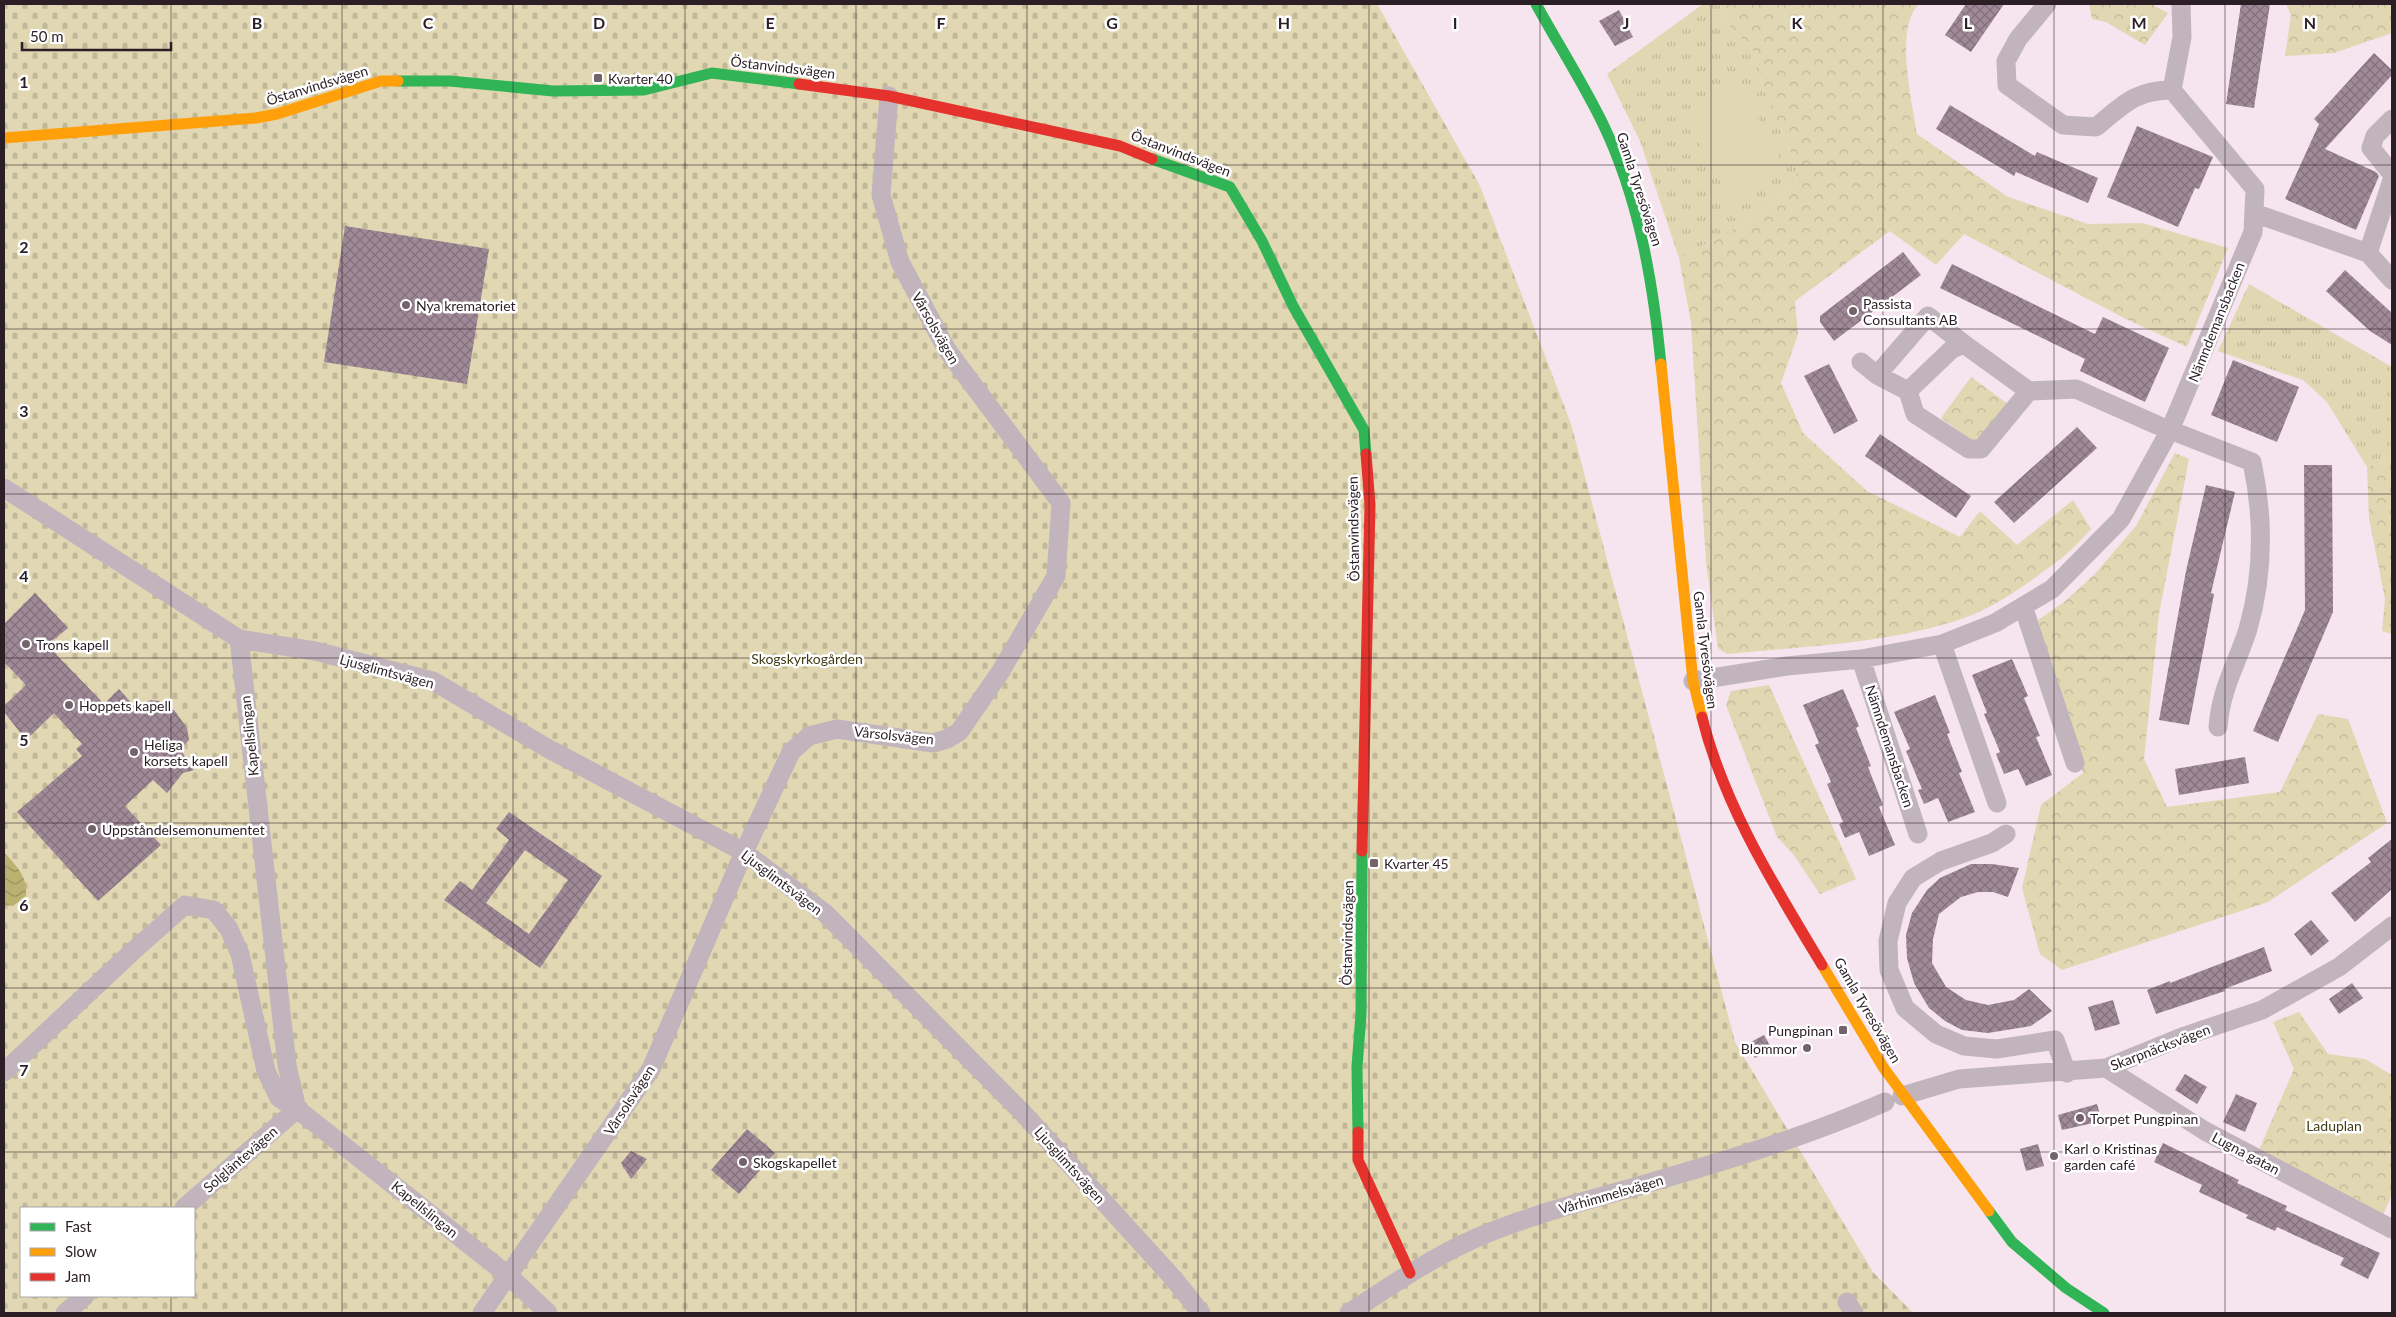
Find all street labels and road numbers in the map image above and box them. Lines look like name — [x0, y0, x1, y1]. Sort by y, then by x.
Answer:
street label: Östanvindsvägen — [730, 52, 836, 82]
street label: Östanvindsvägen — [264, 61, 370, 109]
street label: Östanvindsvägen — [1129, 126, 1233, 180]
street label: Gamla Tyresövägen — [1614, 130, 1666, 248]
street label: Nämndemansbacken — [2184, 260, 2248, 384]
street label: Vårsolsvägen — [909, 289, 963, 367]
street label: Östanvindsvägen — [1344, 476, 1362, 582]
street label: Gamla Tyresövägen — [1690, 590, 1722, 710]
street label: Ljusglimtsvägen — [338, 650, 436, 692]
street label: Nämndemansbacken — [1862, 683, 1918, 809]
street label: Kapellslingan — [236, 695, 262, 777]
street label: Vårsolsvägen — [853, 722, 935, 748]
street label: Ljusglimtsvägen — [738, 846, 826, 918]
street label: Östanvindsvägen — [1338, 880, 1356, 986]
street label: Gamla Tyresövägen — [1831, 954, 1905, 1066]
street label: Skarpnäcksvägen — [2108, 1020, 2212, 1074]
street label: Vårsolsvägen — [600, 1062, 658, 1138]
street label: Solgläntevägen — [199, 1122, 281, 1196]
street label: Ljusglimtsvägen — [1031, 1123, 1109, 1207]
street label: Lugna gatan — [2209, 1128, 2283, 1178]
street label: Vårhimmelsvägen — [1557, 1171, 1665, 1217]
street label: Kapellslingan — [388, 1177, 462, 1241]

